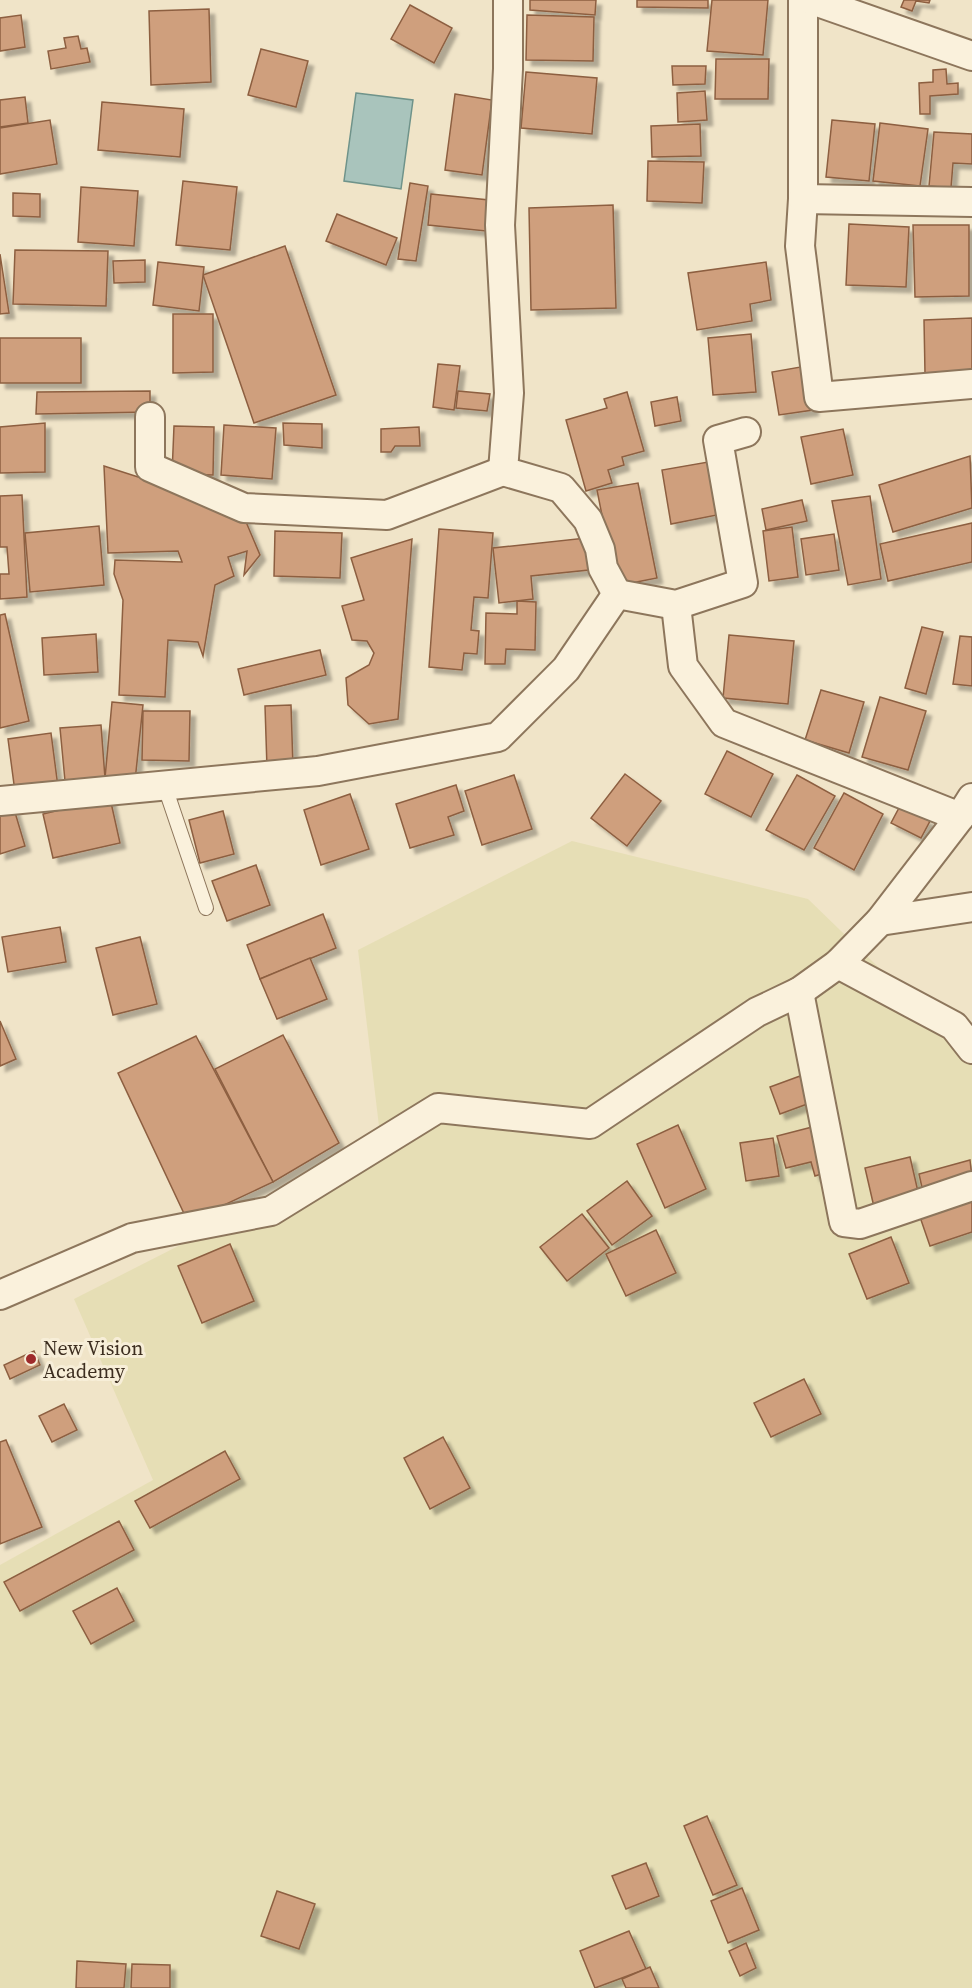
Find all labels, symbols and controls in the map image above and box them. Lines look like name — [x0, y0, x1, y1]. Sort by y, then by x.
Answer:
place label: New Vision Academy — [43, 1334, 143, 1385]
marker: New Vision Academy — [24, 1352, 38, 1366]

